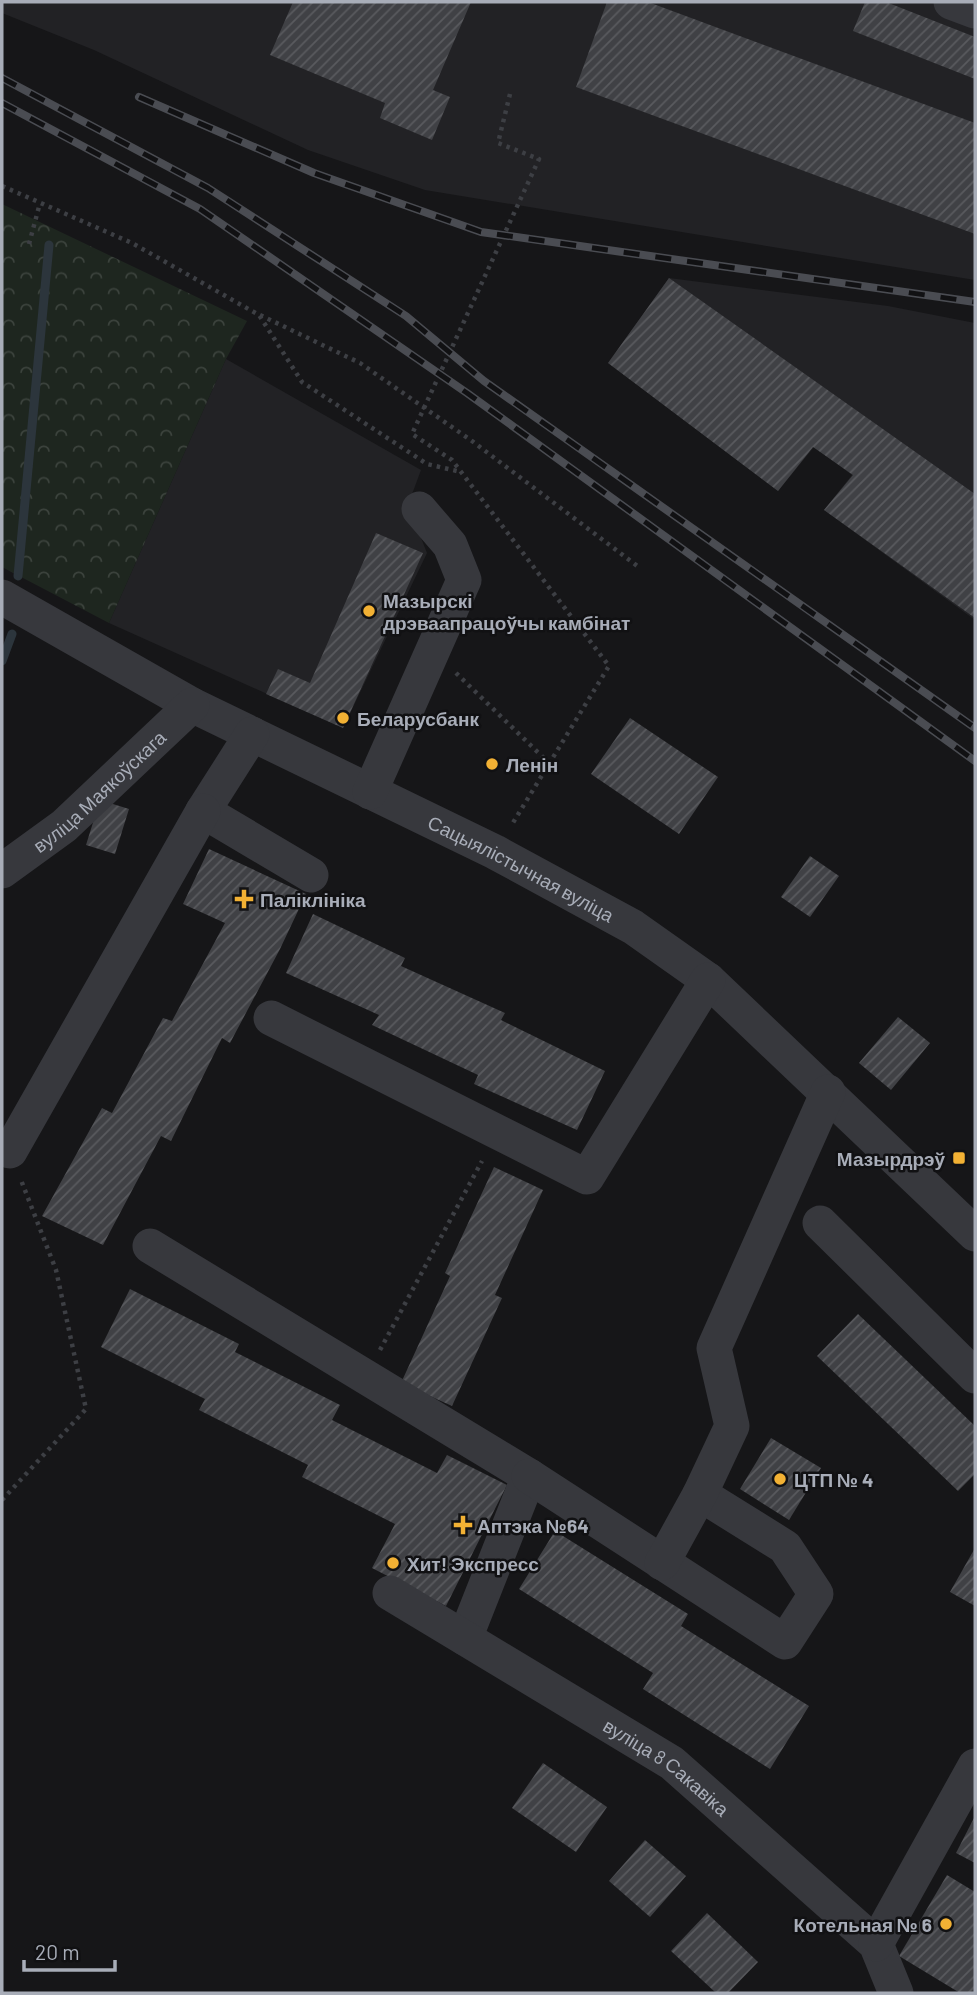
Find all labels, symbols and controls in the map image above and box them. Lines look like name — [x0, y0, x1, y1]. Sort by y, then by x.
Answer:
place label: Мазырскі дрэваапрацоўчы камбінат — [383, 589, 630, 634]
marker: Мазырскі дрэваапрацоўчы камбінат — [361, 603, 377, 619]
place label: Беларусбанк — [357, 707, 479, 730]
marker: Беларусбанк — [335, 710, 351, 726]
street label: вуліца Маякоўскага — [28, 725, 170, 856]
place label: Ленін — [506, 753, 558, 776]
marker: Ленін — [484, 756, 500, 772]
street label: Сацыялістычная вуліца — [424, 810, 619, 926]
place label: Паліклініка — [260, 888, 366, 911]
marker: Паліклініка — [234, 889, 254, 909]
place label: Мазырдрэў — [837, 1147, 945, 1170]
marker: Мазырдрэў — [951, 1150, 967, 1166]
place label: ЦТП № 4 — [794, 1468, 873, 1491]
marker: ЦТП № 4 — [772, 1471, 788, 1487]
place label: Аптэка №64 — [477, 1514, 589, 1537]
marker: Аптэка №64 — [455, 1517, 471, 1533]
place label: Хит! Экспресс — [407, 1552, 539, 1575]
marker: Хит! Экспресс — [385, 1555, 401, 1571]
street label: вуліца 8 Сакавіка — [600, 1713, 735, 1820]
place label: Котельная № 6 — [794, 1913, 932, 1936]
marker: Котельная № 6 — [938, 1916, 954, 1932]
scale bar — [24, 1928, 116, 1972]
text: 20 m — [35, 1939, 80, 1964]

